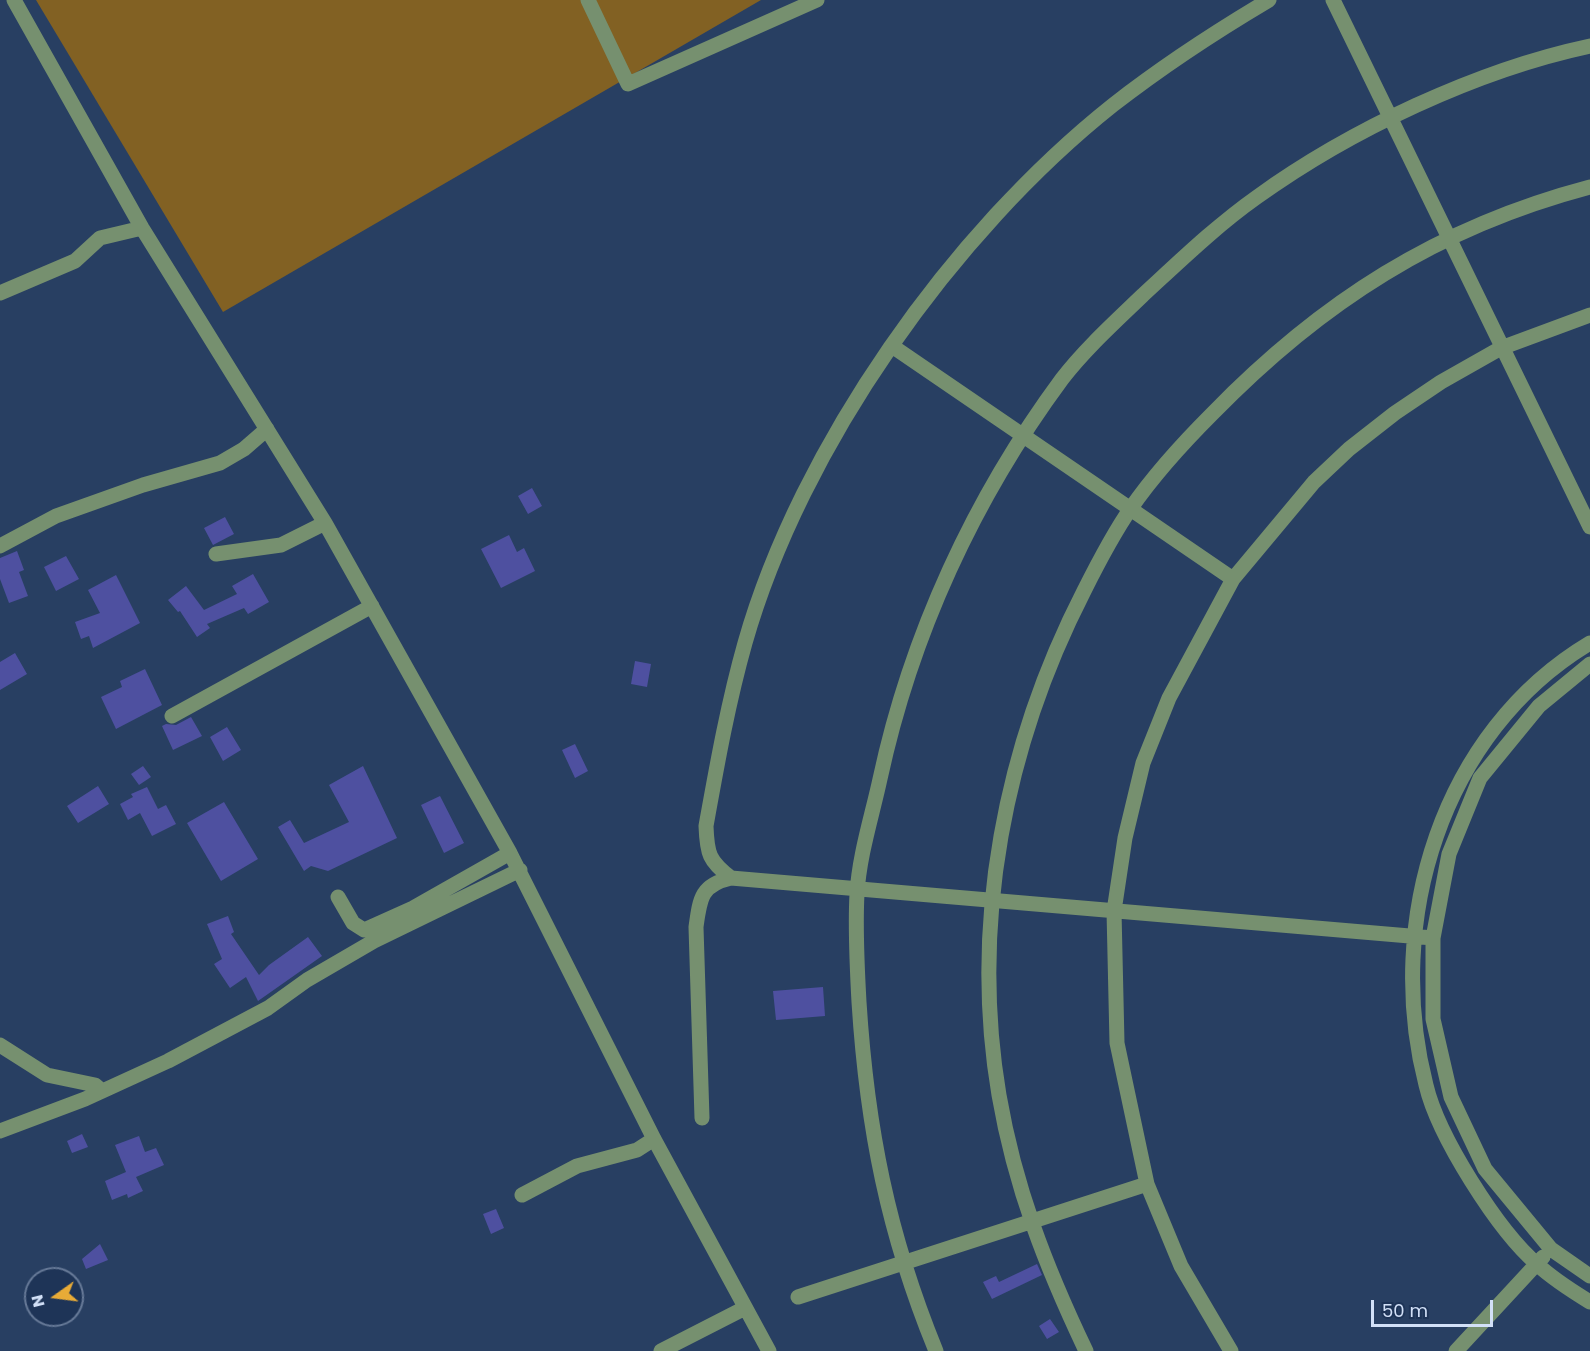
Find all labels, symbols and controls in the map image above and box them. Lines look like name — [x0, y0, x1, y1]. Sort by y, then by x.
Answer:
north arrow — [24, 1267, 84, 1327]
scale bar — [1374, 1288, 1496, 1326]
text: N — [25, 1292, 51, 1310]
text: 50 m — [1382, 1298, 1428, 1323]

